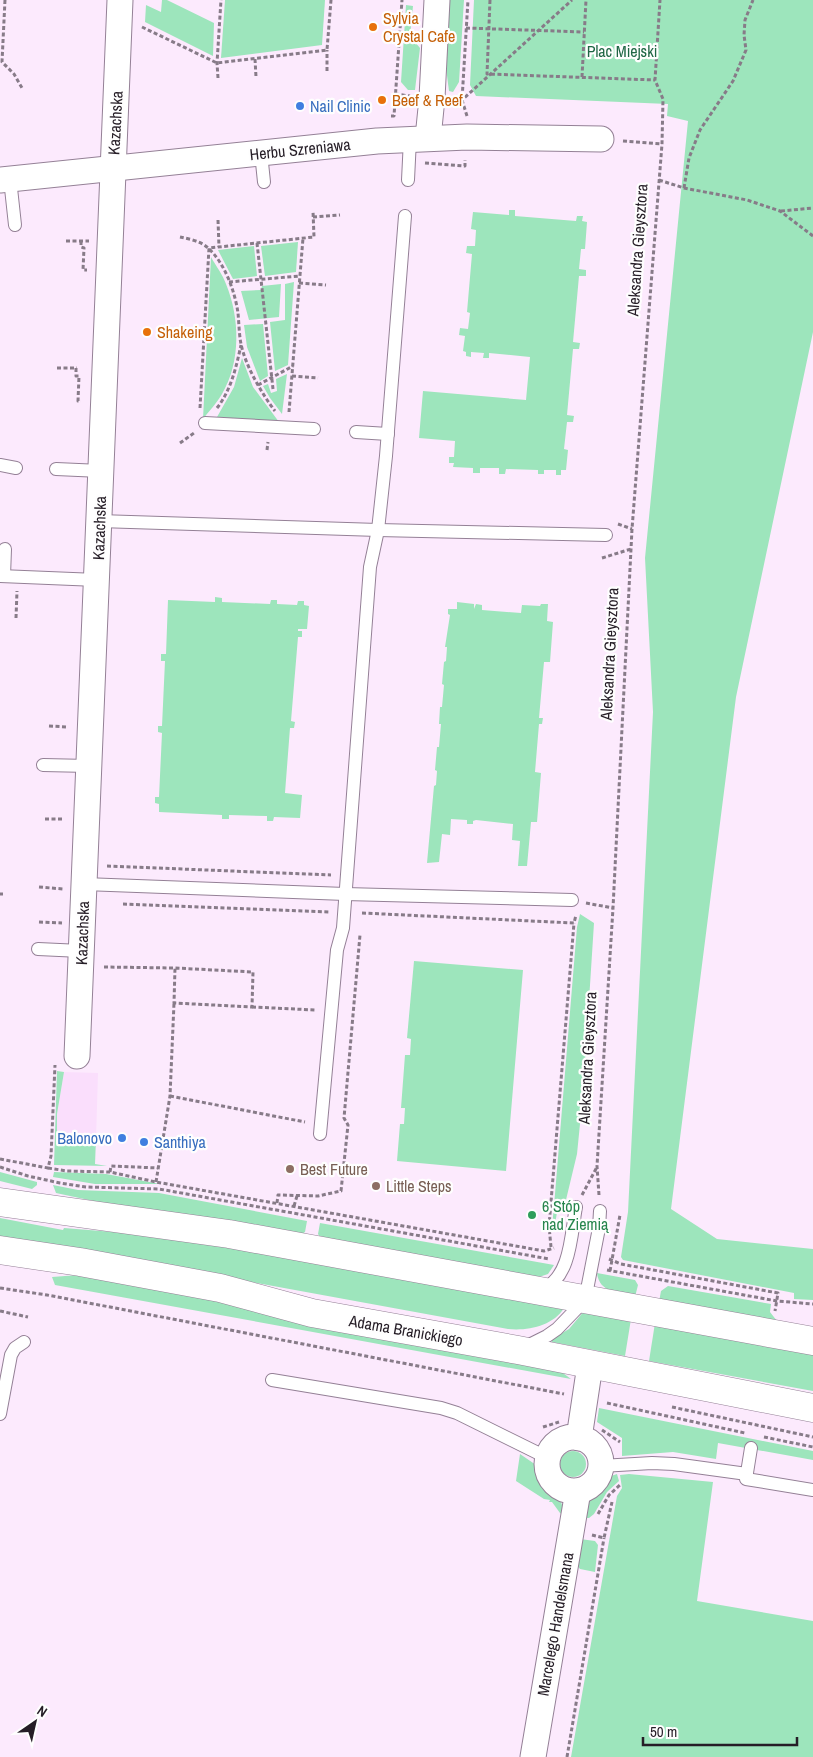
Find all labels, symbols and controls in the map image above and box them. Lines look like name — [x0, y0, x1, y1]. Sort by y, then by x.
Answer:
place label: Sylvia Crystal Cafe — [383, 7, 455, 47]
marker: Sylvia Crystal Cafe — [367, 21, 379, 33]
park label: Plac Miejski — [587, 40, 657, 62]
place label: Beef & Reef — [392, 89, 463, 111]
street label: Kazachska — [102, 90, 128, 156]
marker: Beef & Reef — [376, 94, 388, 106]
place label: Nail Clinic — [310, 95, 371, 117]
marker: Nail Clinic — [294, 100, 306, 112]
street label: Herbu Szreniawa — [248, 133, 352, 165]
street label: Aleksandra Gieysztora — [621, 182, 653, 318]
place label: Shakeing — [157, 321, 213, 343]
marker: Shakeing — [141, 326, 153, 338]
street label: Kazachska — [87, 495, 111, 560]
street label: Aleksandra Gieysztora — [594, 586, 623, 722]
street label: Kazachska — [70, 900, 94, 965]
street label: Aleksandra Gieysztora — [572, 990, 601, 1126]
place label: Balonovo — [57, 1127, 112, 1149]
place label: Santhiya — [154, 1131, 206, 1153]
marker: Balonovo — [116, 1132, 128, 1144]
marker: Santhiya — [138, 1136, 150, 1148]
place label: Best Future — [300, 1158, 368, 1180]
marker: Best Future — [284, 1163, 296, 1175]
place label: Little Steps — [386, 1175, 452, 1197]
marker: Little Steps — [370, 1180, 382, 1192]
place label: 6 Stóp nad Ziemią — [542, 1195, 609, 1235]
marker: 6 Stóp nad Ziemią — [526, 1209, 538, 1221]
street label: Adama Branickiego — [346, 1309, 465, 1351]
street label: Marcelego Handelsmana — [532, 1550, 579, 1698]
north arrow — [10, 1697, 60, 1747]
text: N — [34, 1701, 51, 1721]
scale bar — [643, 1714, 797, 1746]
text: 50 m — [650, 1721, 677, 1742]

